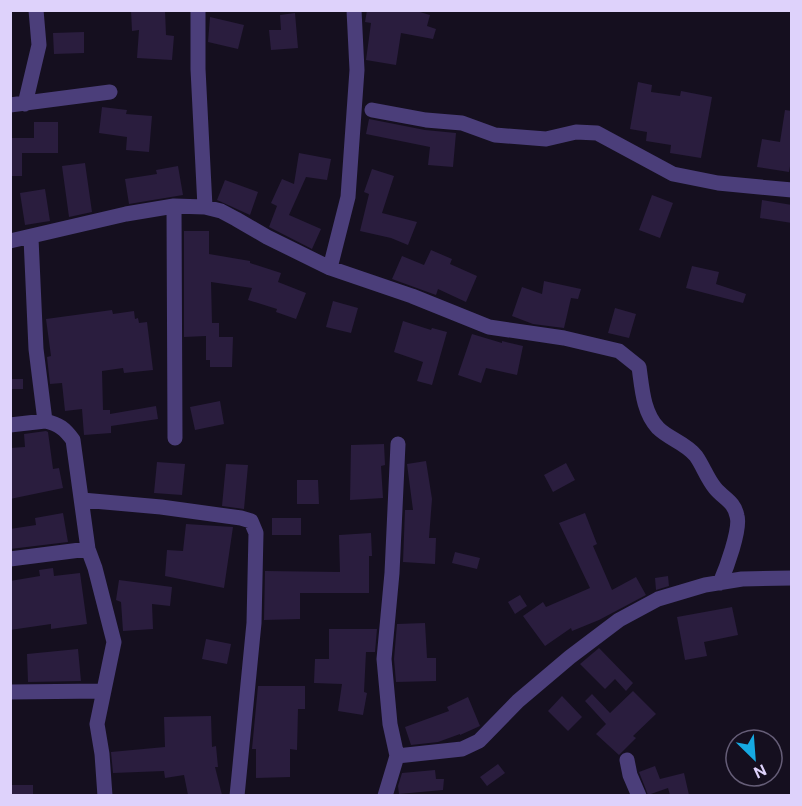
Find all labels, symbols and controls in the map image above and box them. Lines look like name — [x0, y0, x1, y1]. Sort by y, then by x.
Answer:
north arrow — [724, 728, 784, 788]
text: N — [750, 759, 770, 783]

